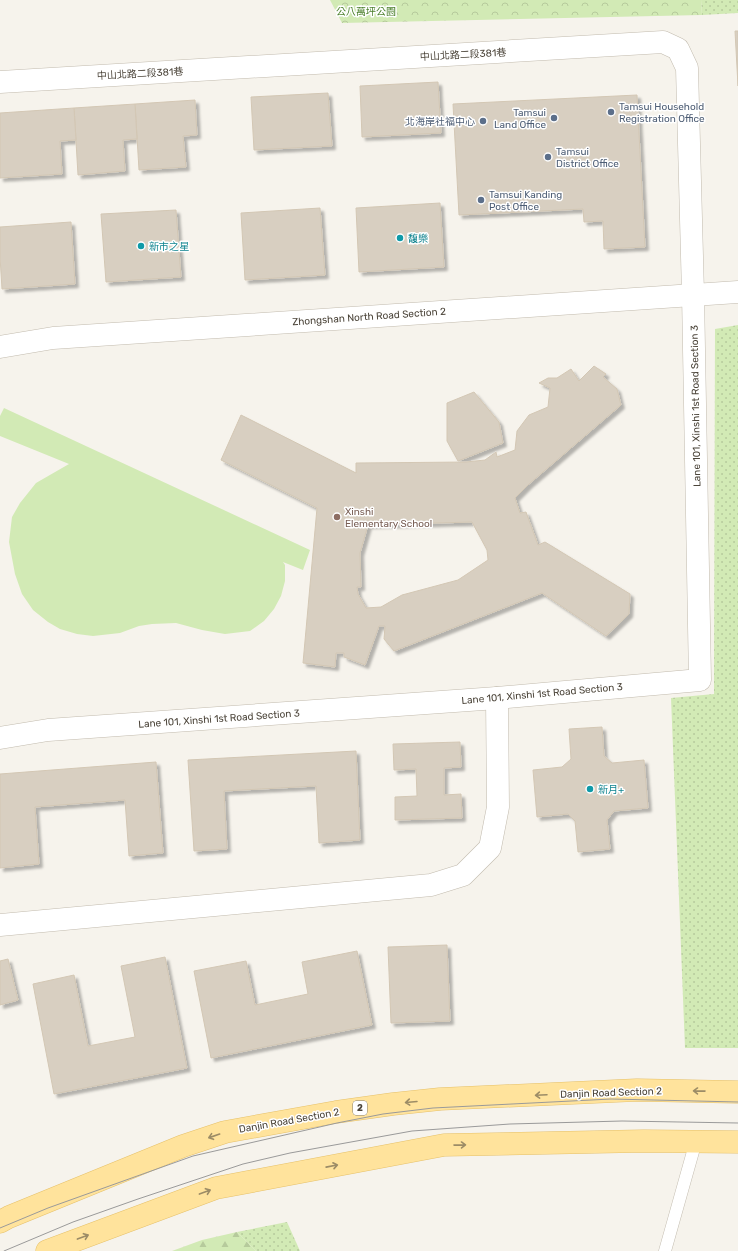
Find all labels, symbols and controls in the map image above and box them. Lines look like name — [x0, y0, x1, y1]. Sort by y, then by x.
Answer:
park label: 公八萬坪公園 — [336, 6, 396, 18]
street label: 中山北路二段381巷 — [419, 47, 507, 63]
street label: 中山北路二段381巷 — [96, 66, 184, 82]
place label: Tamsui Household Registration Office — [619, 101, 705, 125]
place label: Tamsui Land Office — [494, 107, 546, 131]
marker: Tamsui Household Registration Office — [606, 107, 616, 117]
marker: Tamsui Land Office — [549, 113, 559, 123]
place label: 北海岸社福中心 — [405, 116, 475, 128]
marker: 北海岸社福中心 — [478, 116, 488, 126]
place label: Tamsui District Office — [556, 146, 619, 170]
marker: Tamsui District Office — [543, 152, 553, 162]
place label: Tamsui Kanding Post Office — [489, 189, 562, 213]
marker: Tamsui Kanding Post Office — [476, 195, 486, 205]
marker: 馥樂 — [395, 233, 405, 243]
place label: 馥樂 — [408, 233, 428, 245]
marker: 新市之星 — [136, 241, 146, 251]
place label: 新市之星 — [149, 241, 189, 253]
street label: Zhongshan North Road Section 2 — [292, 306, 446, 328]
street label: Lane 101, Xinshi 1st Road Section 3 — [689, 325, 703, 487]
place label: Xinshi Elementary School — [345, 506, 432, 530]
marker: Xinshi Elementary School — [332, 512, 342, 522]
street label: Lane 101, Xinshi 1st Road Section 3 — [461, 681, 623, 707]
street label: Lane 101, Xinshi 1st Road Section 3 — [138, 707, 300, 731]
marker: 新月+ — [585, 784, 595, 794]
place label: 新月+ — [598, 784, 624, 796]
street label: Danjin Road Section 2 — [560, 1085, 662, 1101]
one-way arrow — [693, 1088, 706, 1095]
one-way arrow — [535, 1091, 548, 1098]
one-way arrow — [405, 1098, 418, 1106]
road number: 2 — [353, 1101, 367, 1115]
street label: Danjin Road Section 2 — [238, 1106, 341, 1136]
one-way arrow — [209, 1132, 221, 1140]
one-way arrow — [453, 1141, 466, 1148]
one-way arrow — [325, 1162, 338, 1170]
one-way arrow — [199, 1188, 211, 1196]
one-way arrow — [77, 1233, 89, 1241]

